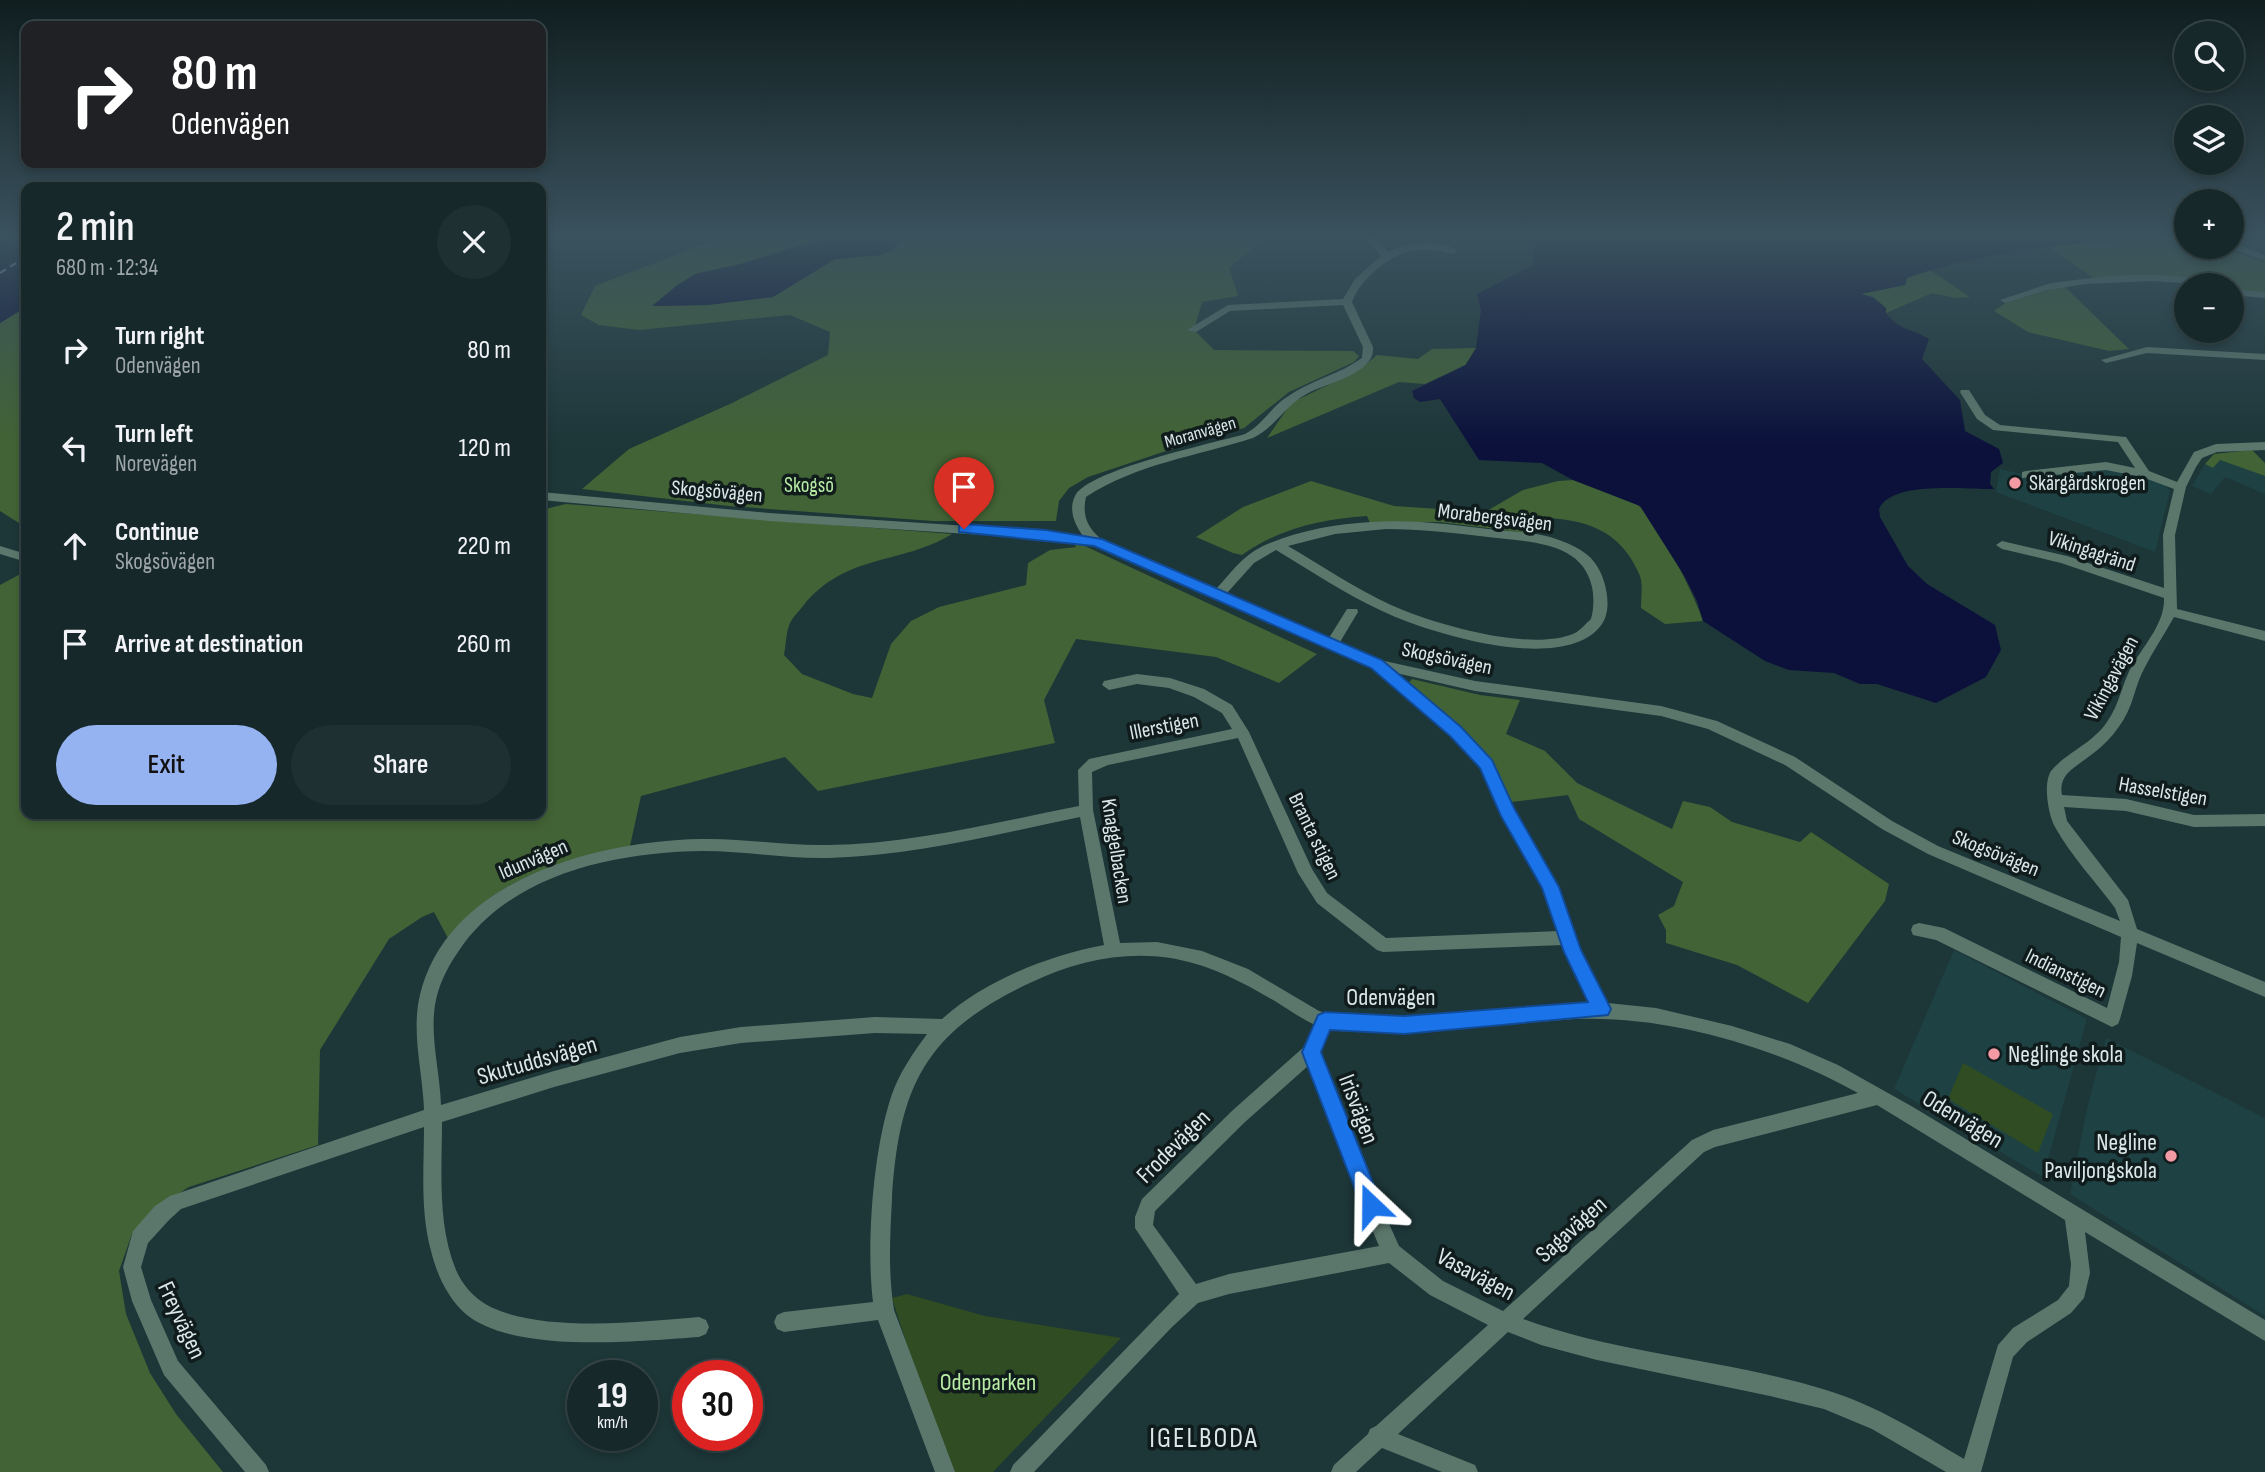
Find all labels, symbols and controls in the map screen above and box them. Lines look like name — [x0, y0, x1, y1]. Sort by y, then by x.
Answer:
map controls — [2174, 21, 2244, 343]
button: search — [2174, 21, 2244, 91]
text: 80 m — [171, 45, 258, 104]
icon: right — [56, 49, 147, 140]
text: Odenvägen — [171, 105, 290, 144]
button: layers — [2174, 105, 2244, 175]
button: + — [2174, 189, 2244, 259]
text: 2 min — [56, 202, 135, 253]
button: close — [437, 205, 511, 279]
text: 680 m · 12:34 — [56, 254, 158, 282]
button: − — [2174, 273, 2244, 343]
text: Turn right — [115, 321, 204, 352]
icon: right — [56, 331, 94, 369]
text: 80 m — [467, 335, 511, 366]
text: Odenvägen — [115, 352, 201, 380]
street label: Moranvägen — [1162, 412, 1238, 453]
text: Turn left — [115, 419, 193, 450]
icon: left — [56, 429, 94, 467]
text: 120 m — [458, 433, 511, 464]
text: Norevägen — [115, 450, 197, 478]
pin — [934, 457, 994, 529]
icon: arrive — [945, 468, 983, 506]
place label: Skärgårdskrogen — [2029, 471, 2146, 496]
park label: Skogsö — [784, 473, 834, 498]
street label: Skogsövägen — [670, 475, 764, 508]
marker: Skärgårdskrogen — [2007, 475, 2023, 491]
street label: Morabergsvägen — [1436, 498, 1554, 537]
text: Continue — [115, 517, 199, 548]
street label: Vikingagränd — [2045, 526, 2139, 577]
icon: ahead — [56, 527, 94, 565]
text: 220 m — [457, 531, 511, 562]
text: Skogsövägen — [115, 548, 215, 576]
icon: arrive — [56, 625, 94, 663]
text: Arrive at destination — [115, 629, 303, 660]
text: 260 m — [456, 629, 511, 660]
street label: Vikingavägen — [2079, 632, 2144, 725]
street label: Skogsövägen — [1400, 637, 1494, 680]
street label: Illerstigen — [1127, 708, 1201, 745]
button: Exit — [56, 725, 277, 805]
button: Share — [291, 725, 511, 805]
street label: Hasselstigen — [2117, 771, 2209, 812]
street label: Branta stigen — [1283, 789, 1346, 884]
street label: Knaggelbacken — [1096, 797, 1137, 905]
street label: Skogsövägen — [1949, 825, 2043, 882]
street label: Idunvägen — [495, 834, 571, 885]
street label: Indianstigen — [2021, 943, 2110, 1004]
street label: Odenvägen — [1346, 983, 1436, 1012]
street label: Skutuddsvägen — [474, 1030, 600, 1091]
place label: Neglinge skola — [2008, 1040, 2123, 1069]
marker: Neglinge skola — [1986, 1046, 2002, 1062]
street label: Irisvägen — [1332, 1070, 1385, 1148]
street label: Odenvägen — [1917, 1084, 2008, 1155]
street label: Frodevägen — [1130, 1103, 1216, 1189]
place label: Negline Paviljongskola — [2044, 1128, 2157, 1185]
marker: Negline Paviljongskola — [2163, 1148, 2179, 1164]
position arrow — [1334, 1168, 1408, 1242]
street label: Sagavägen — [1530, 1190, 1613, 1269]
street label: Vasavägen — [1432, 1242, 1520, 1307]
street label: Freyvägen — [151, 1277, 212, 1363]
speed limit sign: 30 — [672, 1360, 763, 1451]
park label: Odenparken — [940, 1368, 1036, 1397]
text: 19 — [597, 1375, 628, 1418]
text: km/h — [597, 1412, 628, 1433]
district label: IGELBODA — [1149, 1422, 1259, 1455]

